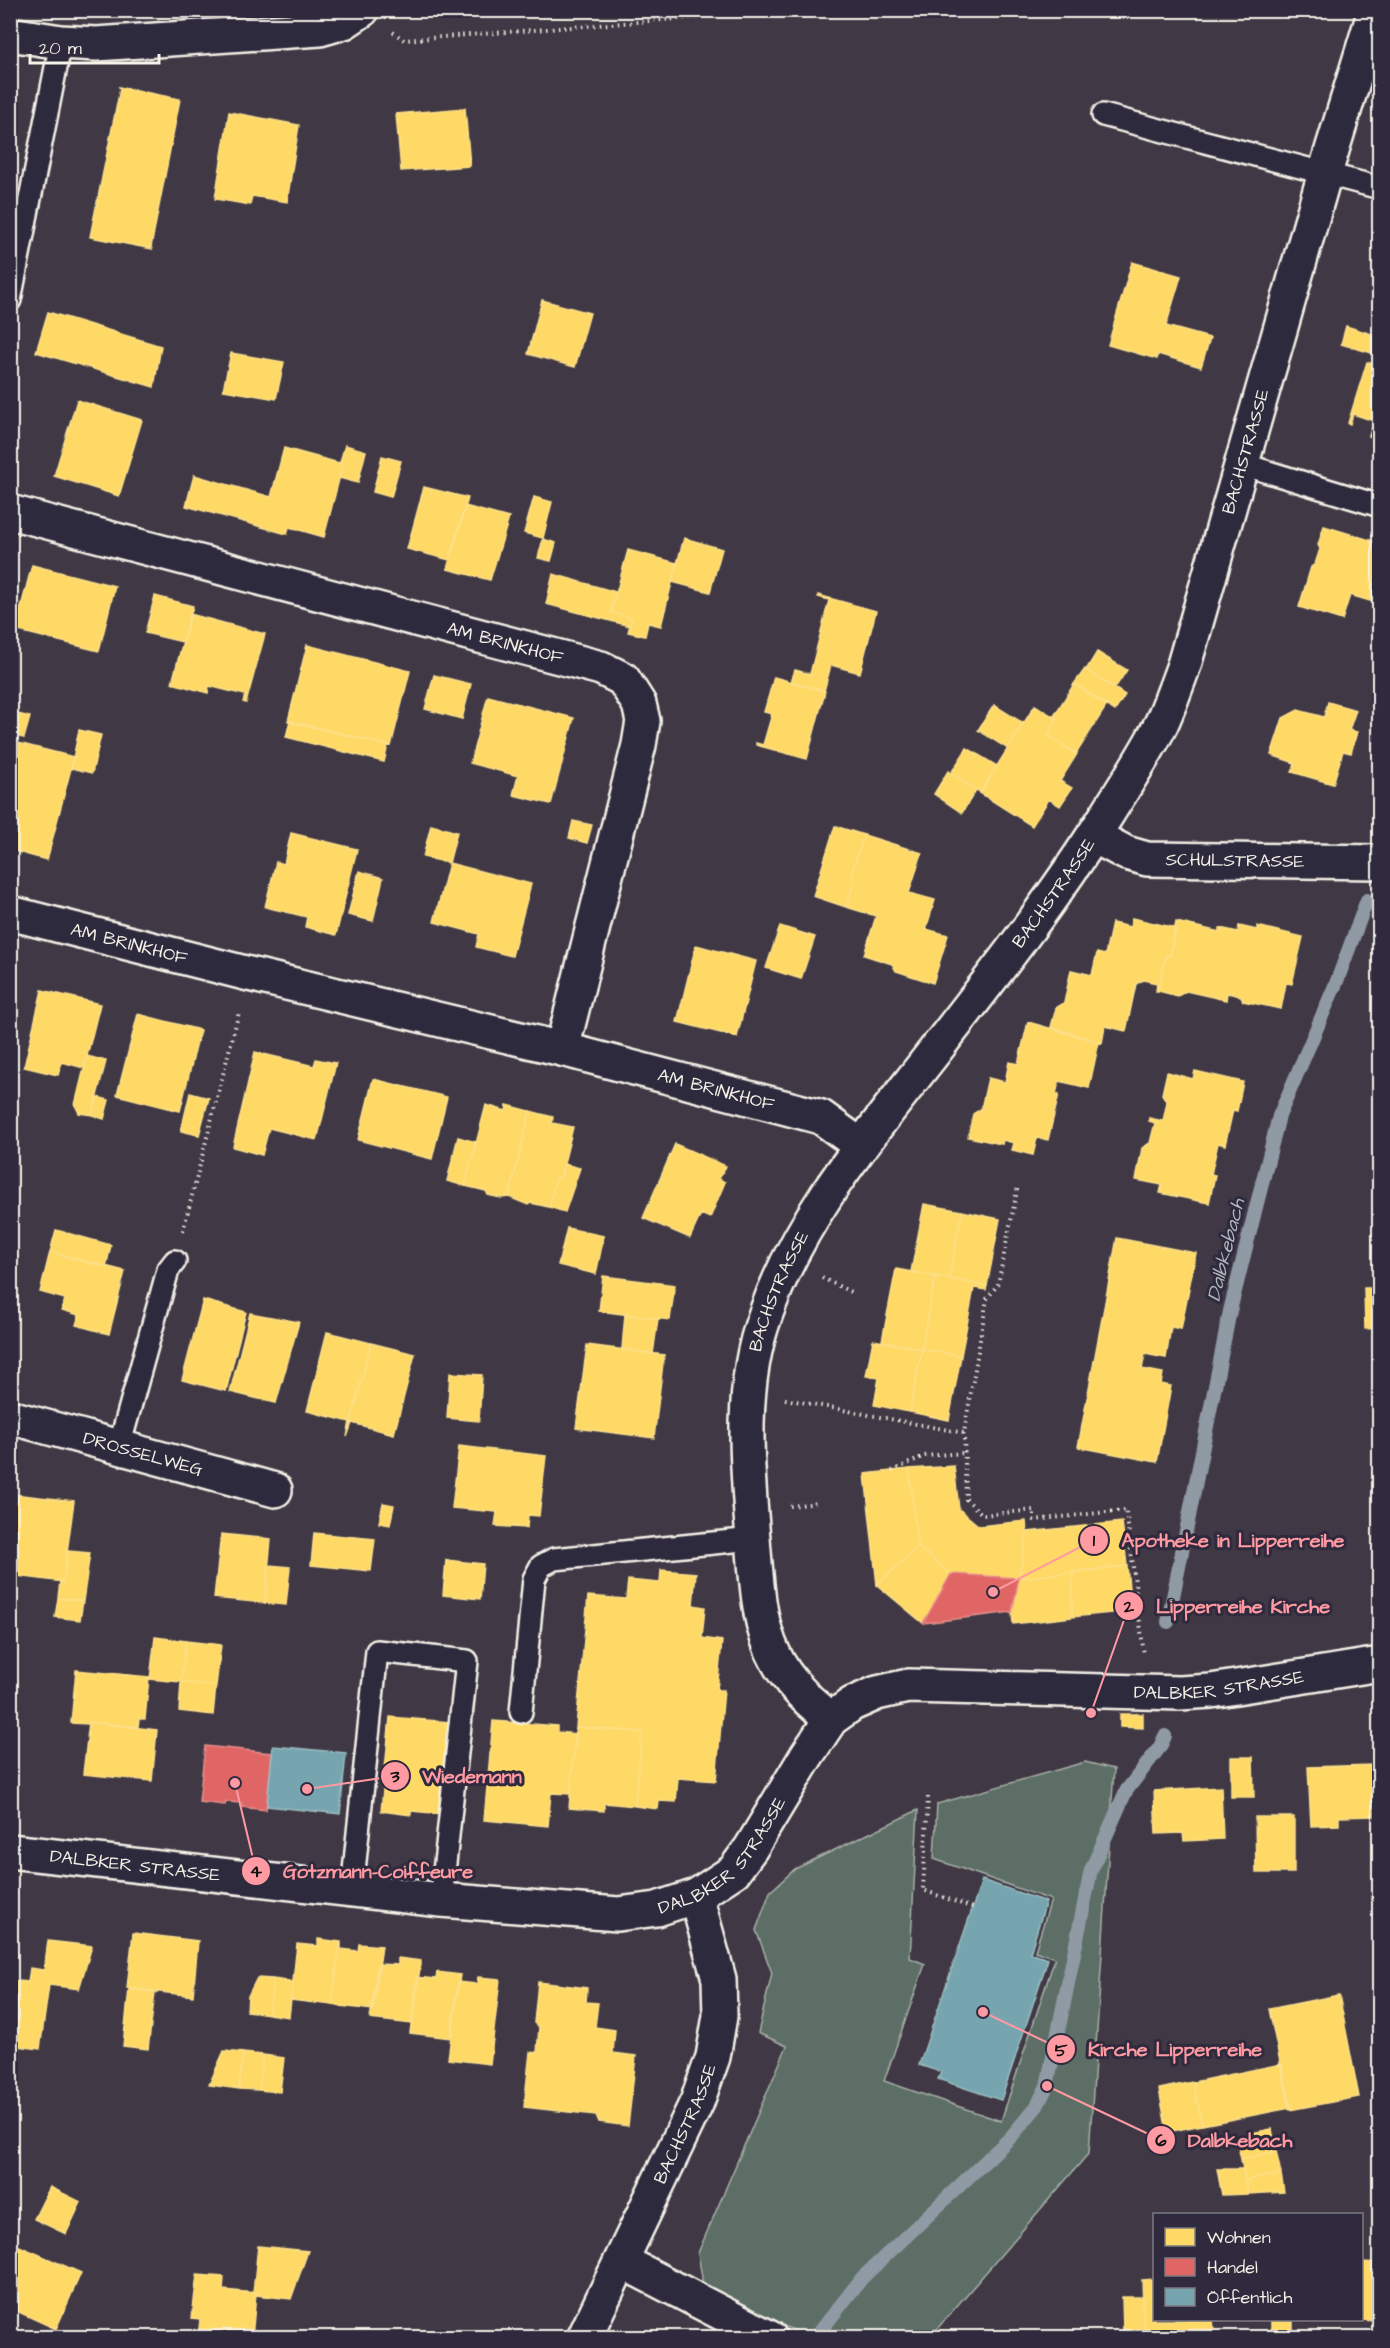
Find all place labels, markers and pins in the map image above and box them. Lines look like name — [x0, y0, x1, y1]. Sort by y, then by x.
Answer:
callout: Apotheke in Lipperreihe — [1079, 1521, 1356, 1559]
callout: Lipperreihe Kirche — [1114, 1587, 1342, 1625]
callout: Wiedemann — [380, 1757, 533, 1795]
callout: Gotzmann-Coiffeure — [241, 1852, 485, 1890]
callout: Kirche Lipperreihe — [1046, 2030, 1274, 2068]
callout: Dalbkebach — [1146, 2121, 1304, 2159]

